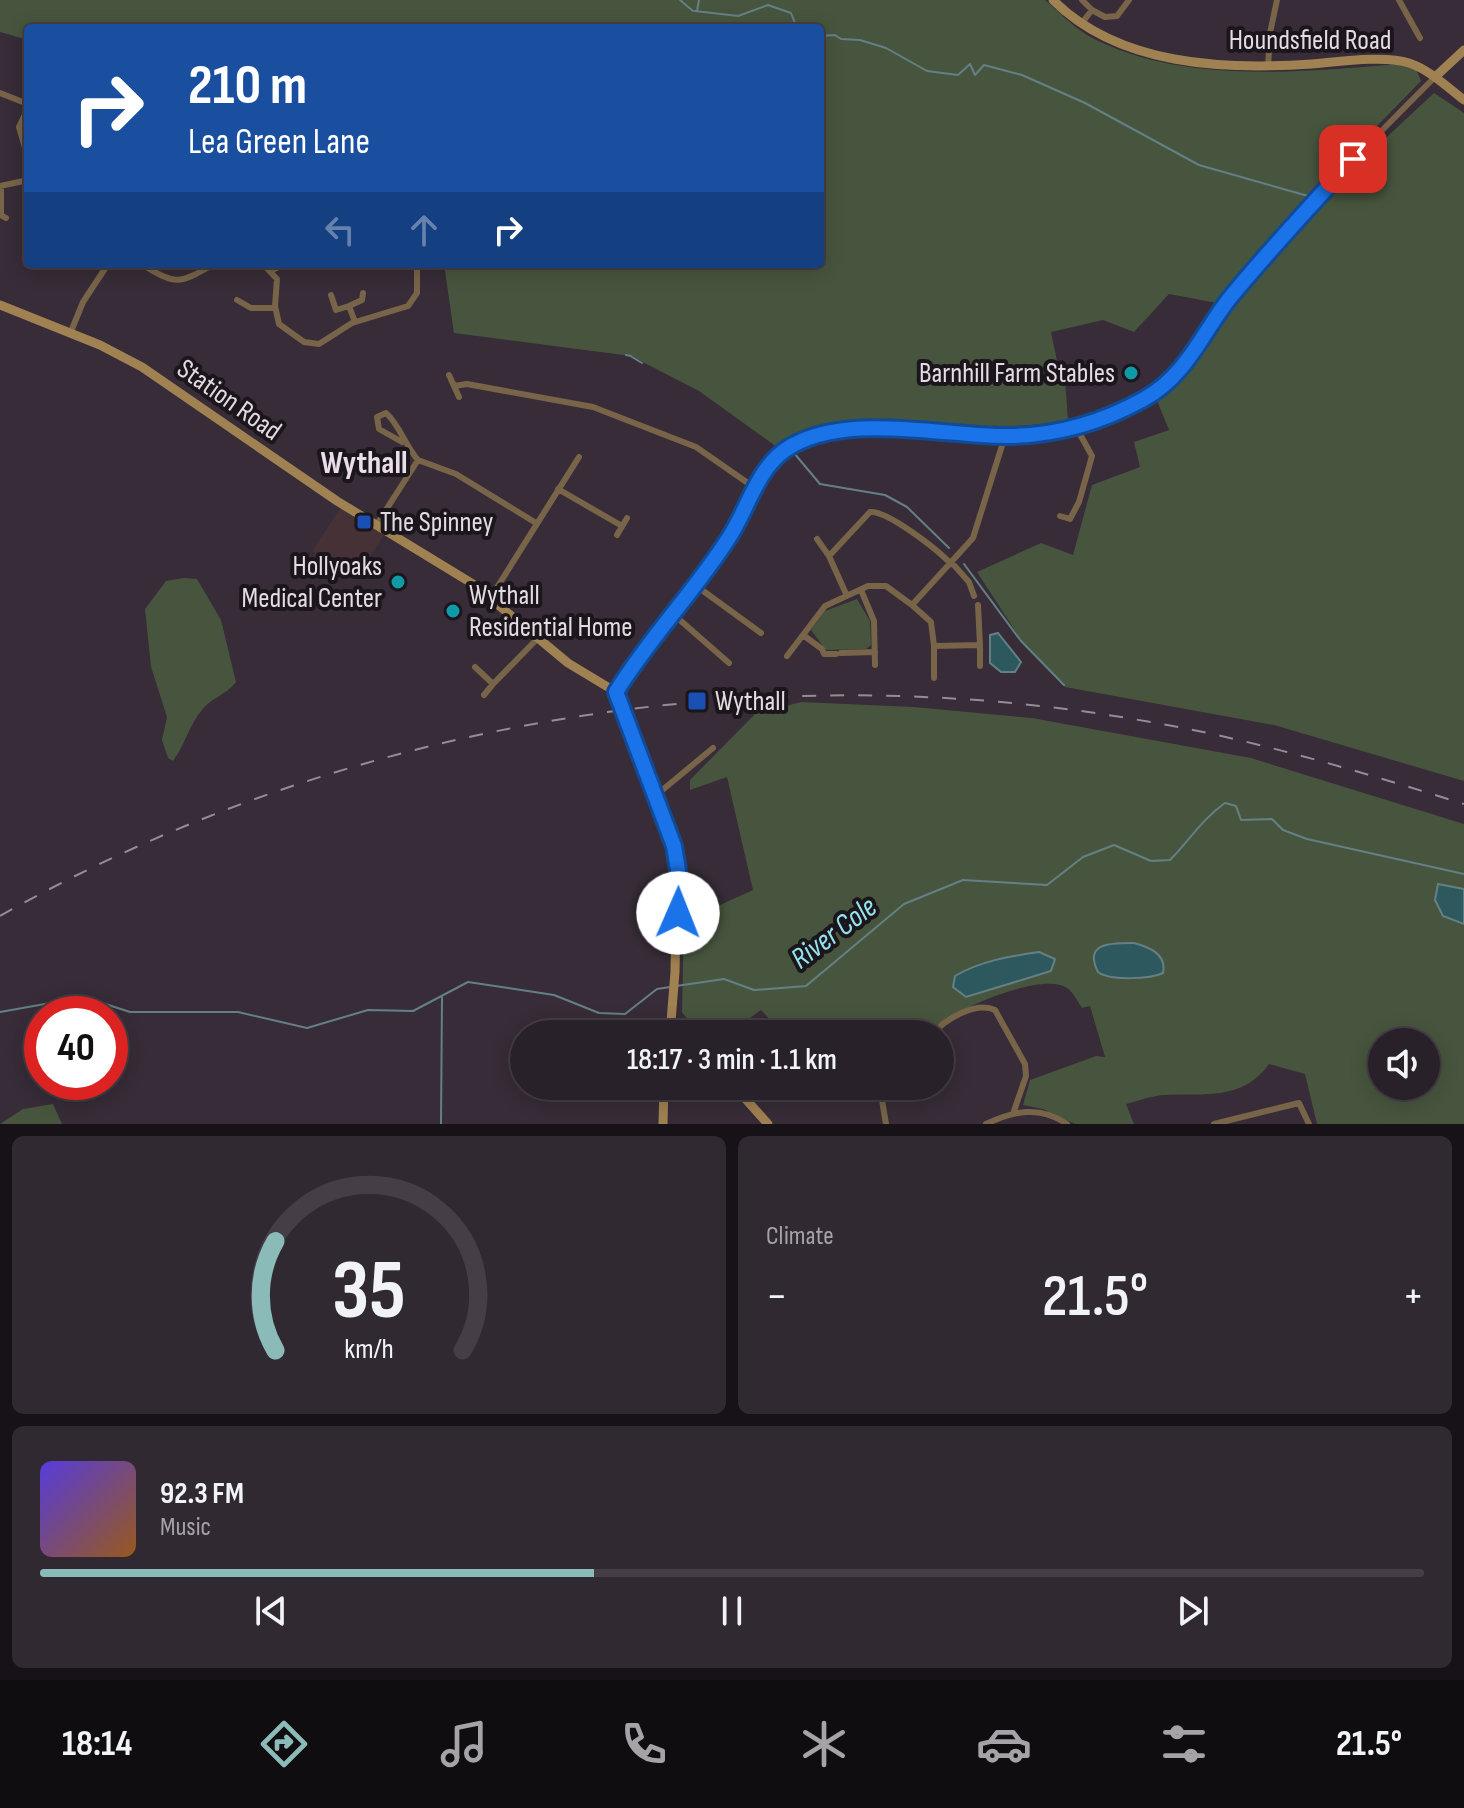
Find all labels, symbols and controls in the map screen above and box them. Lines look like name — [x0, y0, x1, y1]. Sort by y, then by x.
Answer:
street label: Houndsfield Road — [1229, 24, 1391, 57]
text: 210 m — [188, 53, 307, 120]
icon: right — [56, 56, 160, 160]
text: Lea Green Lane — [188, 121, 370, 164]
pin — [1319, 125, 1387, 193]
icon: arrive — [1331, 137, 1375, 181]
icon: left — [318, 208, 362, 252]
icon: ahead — [402, 208, 446, 252]
icon: right — [486, 208, 530, 252]
street label: Station Road — [171, 352, 287, 448]
place label: Barnhill Farm Stables — [919, 357, 1115, 390]
marker: Barnhill Farm Stables — [1122, 364, 1140, 382]
district label: Wythall — [321, 444, 407, 483]
place label: The Spinney — [380, 506, 494, 539]
marker: The Spinney — [355, 513, 373, 531]
place label: Hollyoaks Medical Center — [242, 550, 382, 615]
marker: Hollyoaks Medical Center — [389, 573, 407, 591]
place label: Wythall Residential Home — [469, 579, 633, 644]
marker: Wythall Residential Home — [444, 602, 462, 620]
place label: Wythall — [715, 685, 786, 718]
marker: Wythall — [686, 690, 708, 712]
position arrow — [636, 871, 720, 955]
water label: River Cole — [784, 889, 884, 977]
speed limit sign: 40 — [24, 996, 128, 1100]
map controls — [1368, 1028, 1440, 1100]
button: sound — [1368, 1028, 1440, 1100]
text: 18:17 · 3 min · 1.1 km — [627, 1042, 837, 1078]
text: Climate — [766, 1221, 834, 1252]
text: 35 — [332, 1242, 406, 1342]
text: 21.5° — [1042, 1261, 1148, 1333]
text: − — [766, 1270, 788, 1323]
text: + — [1402, 1270, 1424, 1323]
text: km/h — [344, 1332, 394, 1367]
text: 92.3 FM — [160, 1476, 244, 1512]
text: Music — [160, 1512, 211, 1543]
icon: previous — [249, 1589, 293, 1633]
icon: pause — [710, 1589, 754, 1633]
icon: next — [1171, 1589, 1215, 1633]
icon: directions — [256, 1716, 312, 1772]
icon: music — [436, 1716, 492, 1772]
icon: phone — [616, 1716, 672, 1772]
icon: climate — [796, 1716, 852, 1772]
icon: car — [976, 1716, 1032, 1772]
icon: filters — [1156, 1716, 1212, 1772]
text: 18:14 — [62, 1723, 132, 1766]
text: 21.5° — [1336, 1723, 1402, 1766]

